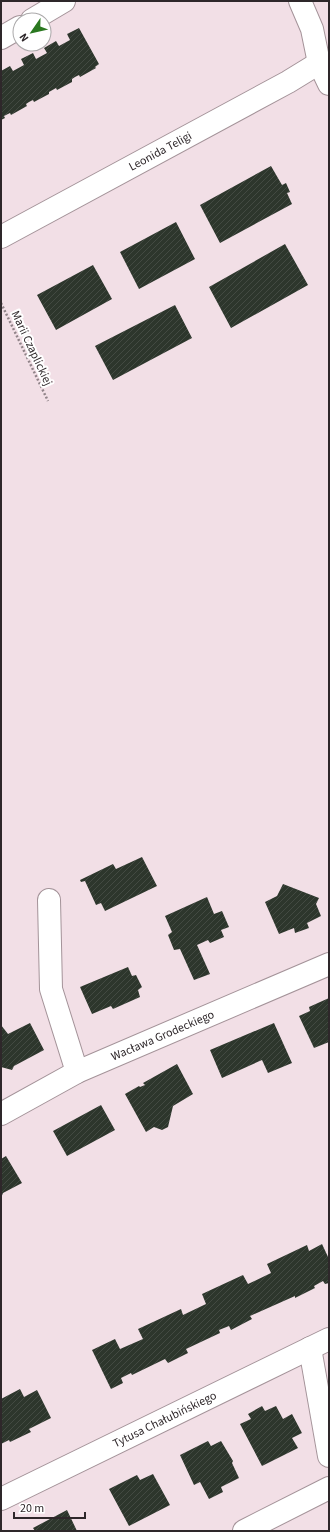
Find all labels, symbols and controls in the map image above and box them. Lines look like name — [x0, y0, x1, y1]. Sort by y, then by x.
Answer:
north arrow — [12, 12, 52, 52]
text: N — [16, 30, 32, 45]
street label: Leonida Teligi — [126, 127, 195, 175]
street label: Marii Czaplickiej — [7, 308, 56, 389]
street label: Wacława Grodeckiego — [109, 1006, 217, 1065]
street label: Tytusa Chałubińskiego — [110, 1387, 220, 1452]
scale bar — [14, 1494, 85, 1520]
text: 20 m — [20, 1500, 44, 1517]

